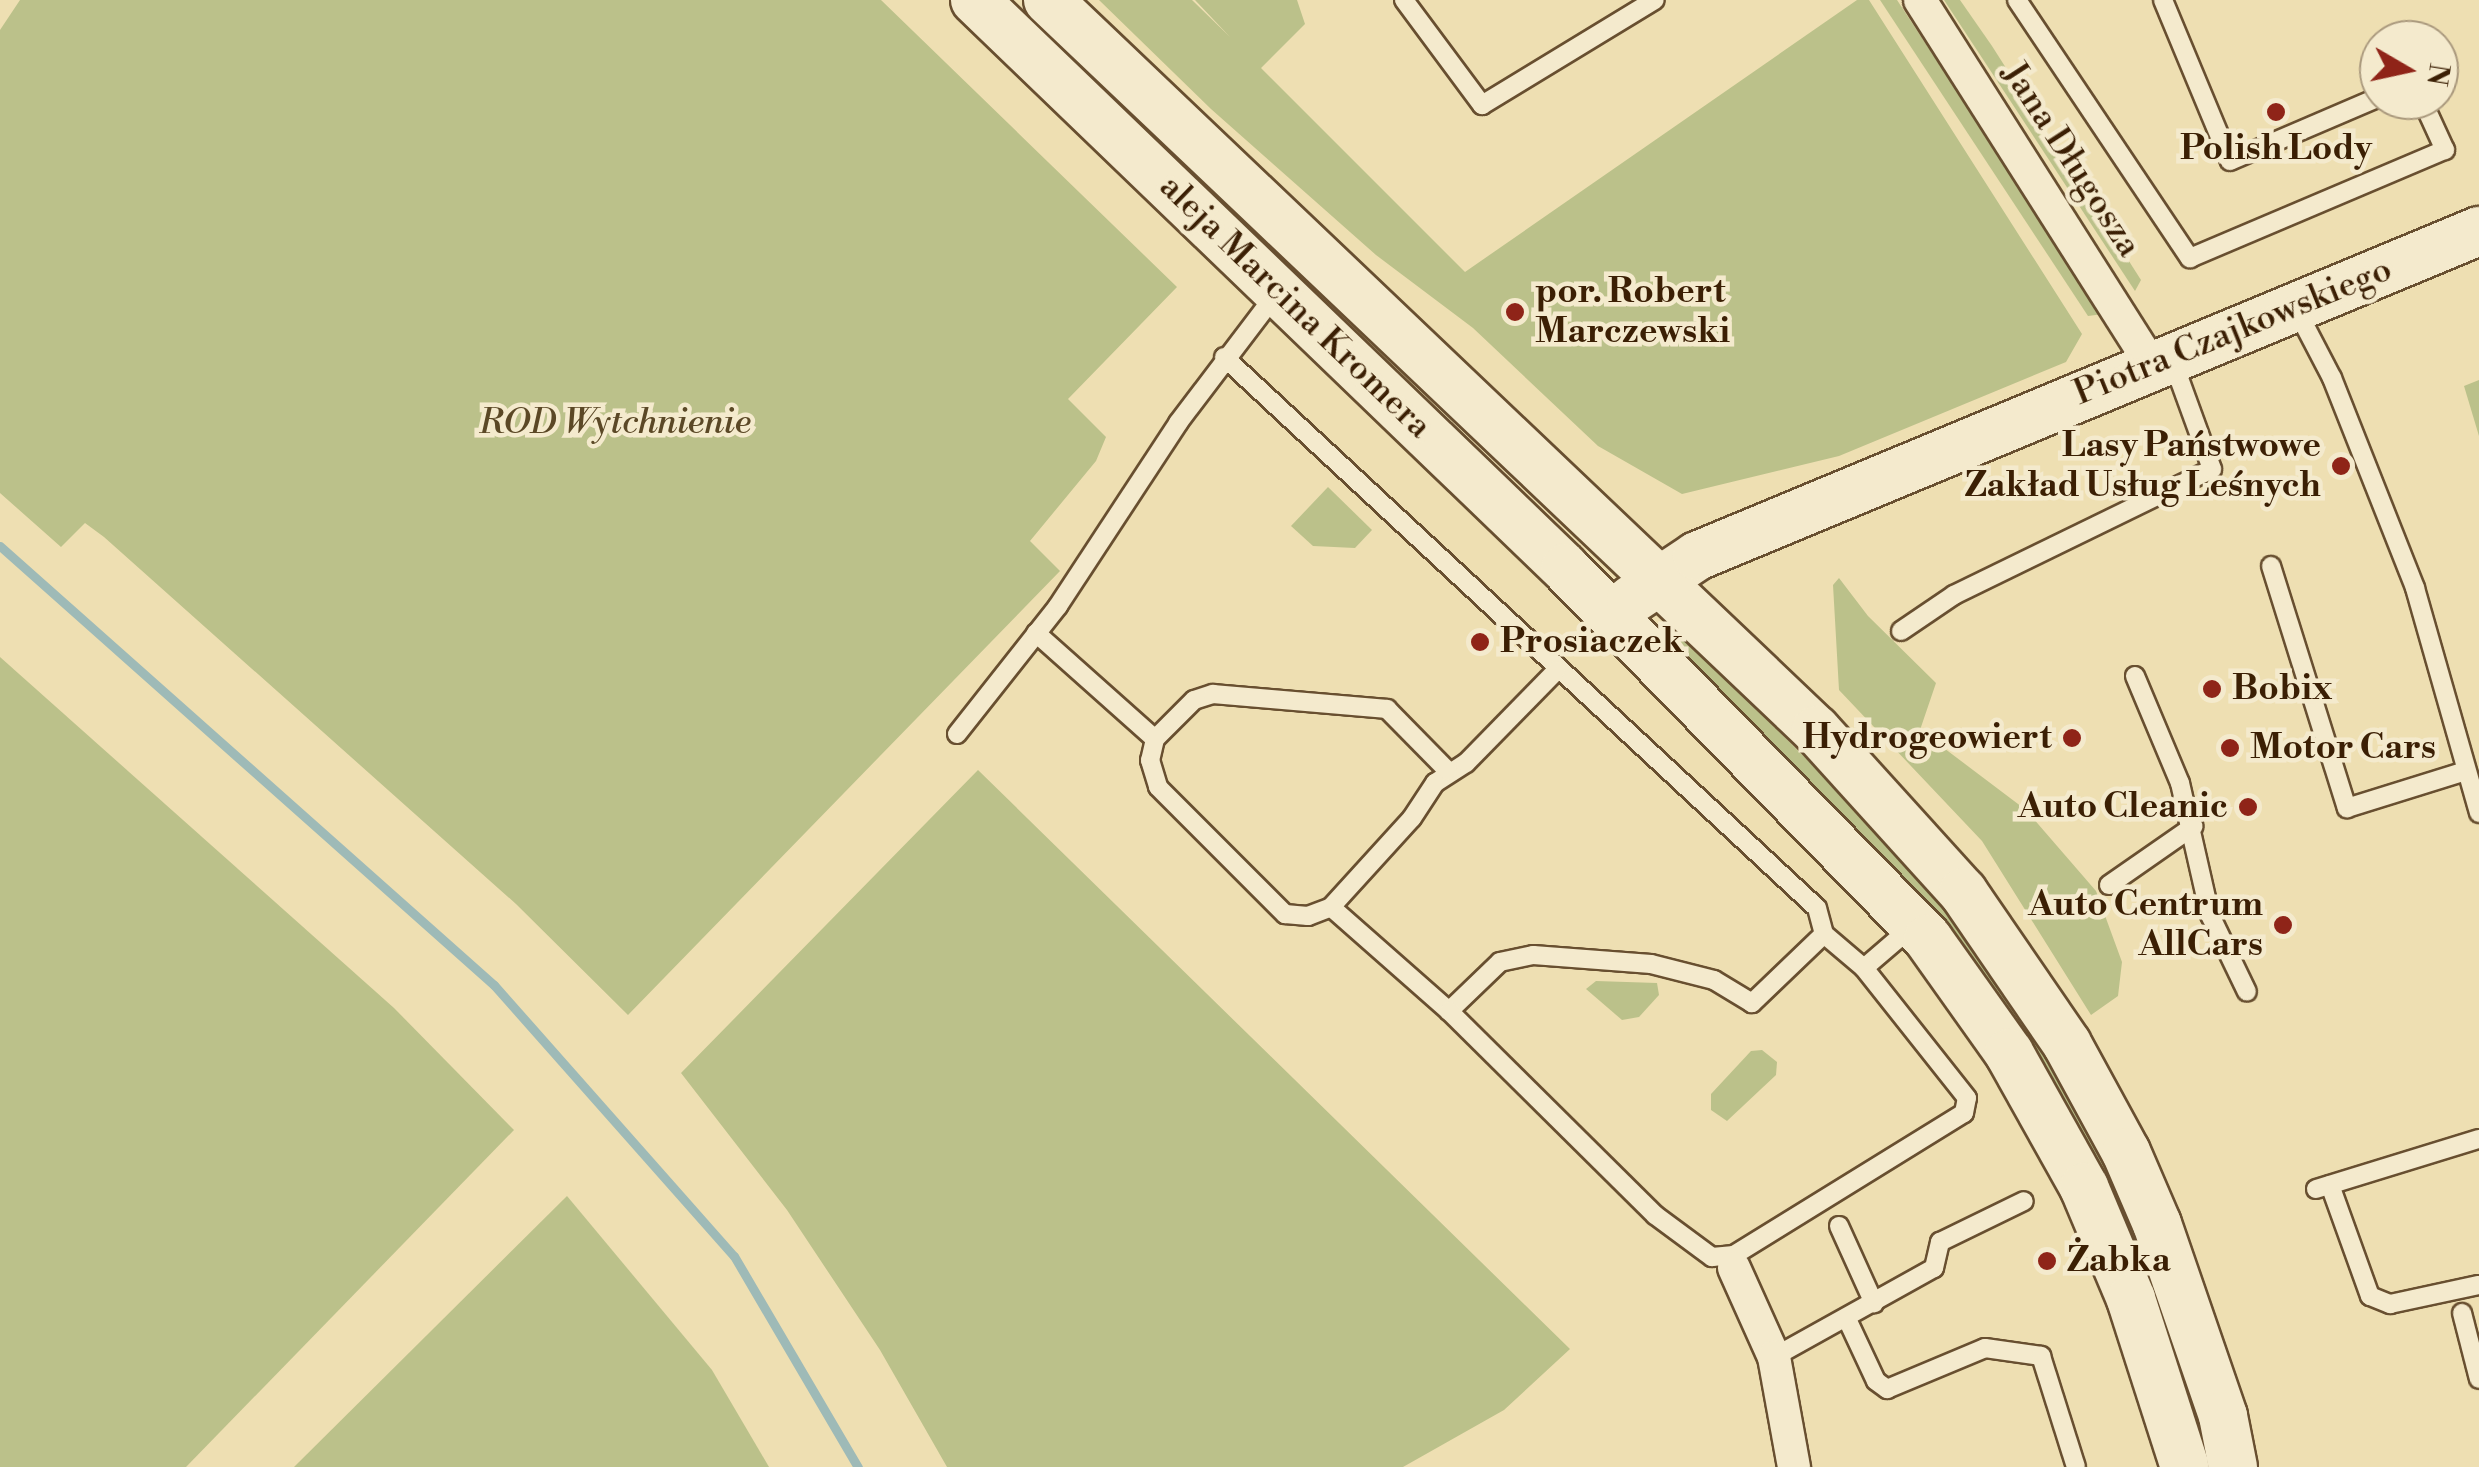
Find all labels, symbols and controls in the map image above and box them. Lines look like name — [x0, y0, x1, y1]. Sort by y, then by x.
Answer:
north arrow — [2359, 20, 2459, 120]
street label: Jana Długosza — [1993, 55, 2149, 265]
text: N — [2418, 61, 2456, 88]
marker: Polish Lody — [2265, 101, 2287, 123]
place label: Polish Lody — [2180, 128, 2372, 170]
street label: aleja Marcina Kromera — [1150, 166, 1440, 448]
street label: Piotra Czajkowskiego — [2068, 249, 2398, 415]
place label: por. Robert Marczewski — [1535, 271, 1730, 353]
marker: por. Robert Marczewski — [1504, 301, 1526, 323]
park label: ROD Wytchnienie — [479, 402, 751, 444]
place label: Lasy Państwowe Zakład Usług Leśnych — [1965, 425, 2321, 507]
marker: Lasy Państwowe Zakład Usług Leśnych — [2330, 455, 2352, 477]
place label: Prosiaczek — [1500, 621, 1684, 663]
marker: Prosiaczek — [1469, 631, 1491, 653]
place label: Bobix — [2232, 668, 2332, 710]
marker: Bobix — [2201, 678, 2223, 700]
place label: Hydrogeowiert — [1802, 717, 2052, 759]
marker: Hydrogeowiert — [2061, 727, 2083, 749]
place label: Motor Cars — [2250, 727, 2436, 769]
marker: Motor Cars — [2219, 737, 2241, 759]
place label: Auto Cleanic — [2018, 786, 2228, 828]
marker: Auto Cleanic — [2237, 796, 2259, 818]
place label: Auto Centrum AllCars — [2028, 884, 2263, 966]
marker: Auto Centrum AllCars — [2272, 914, 2294, 936]
place label: Żabka — [2067, 1240, 2171, 1282]
marker: Żabka — [2036, 1250, 2058, 1272]

